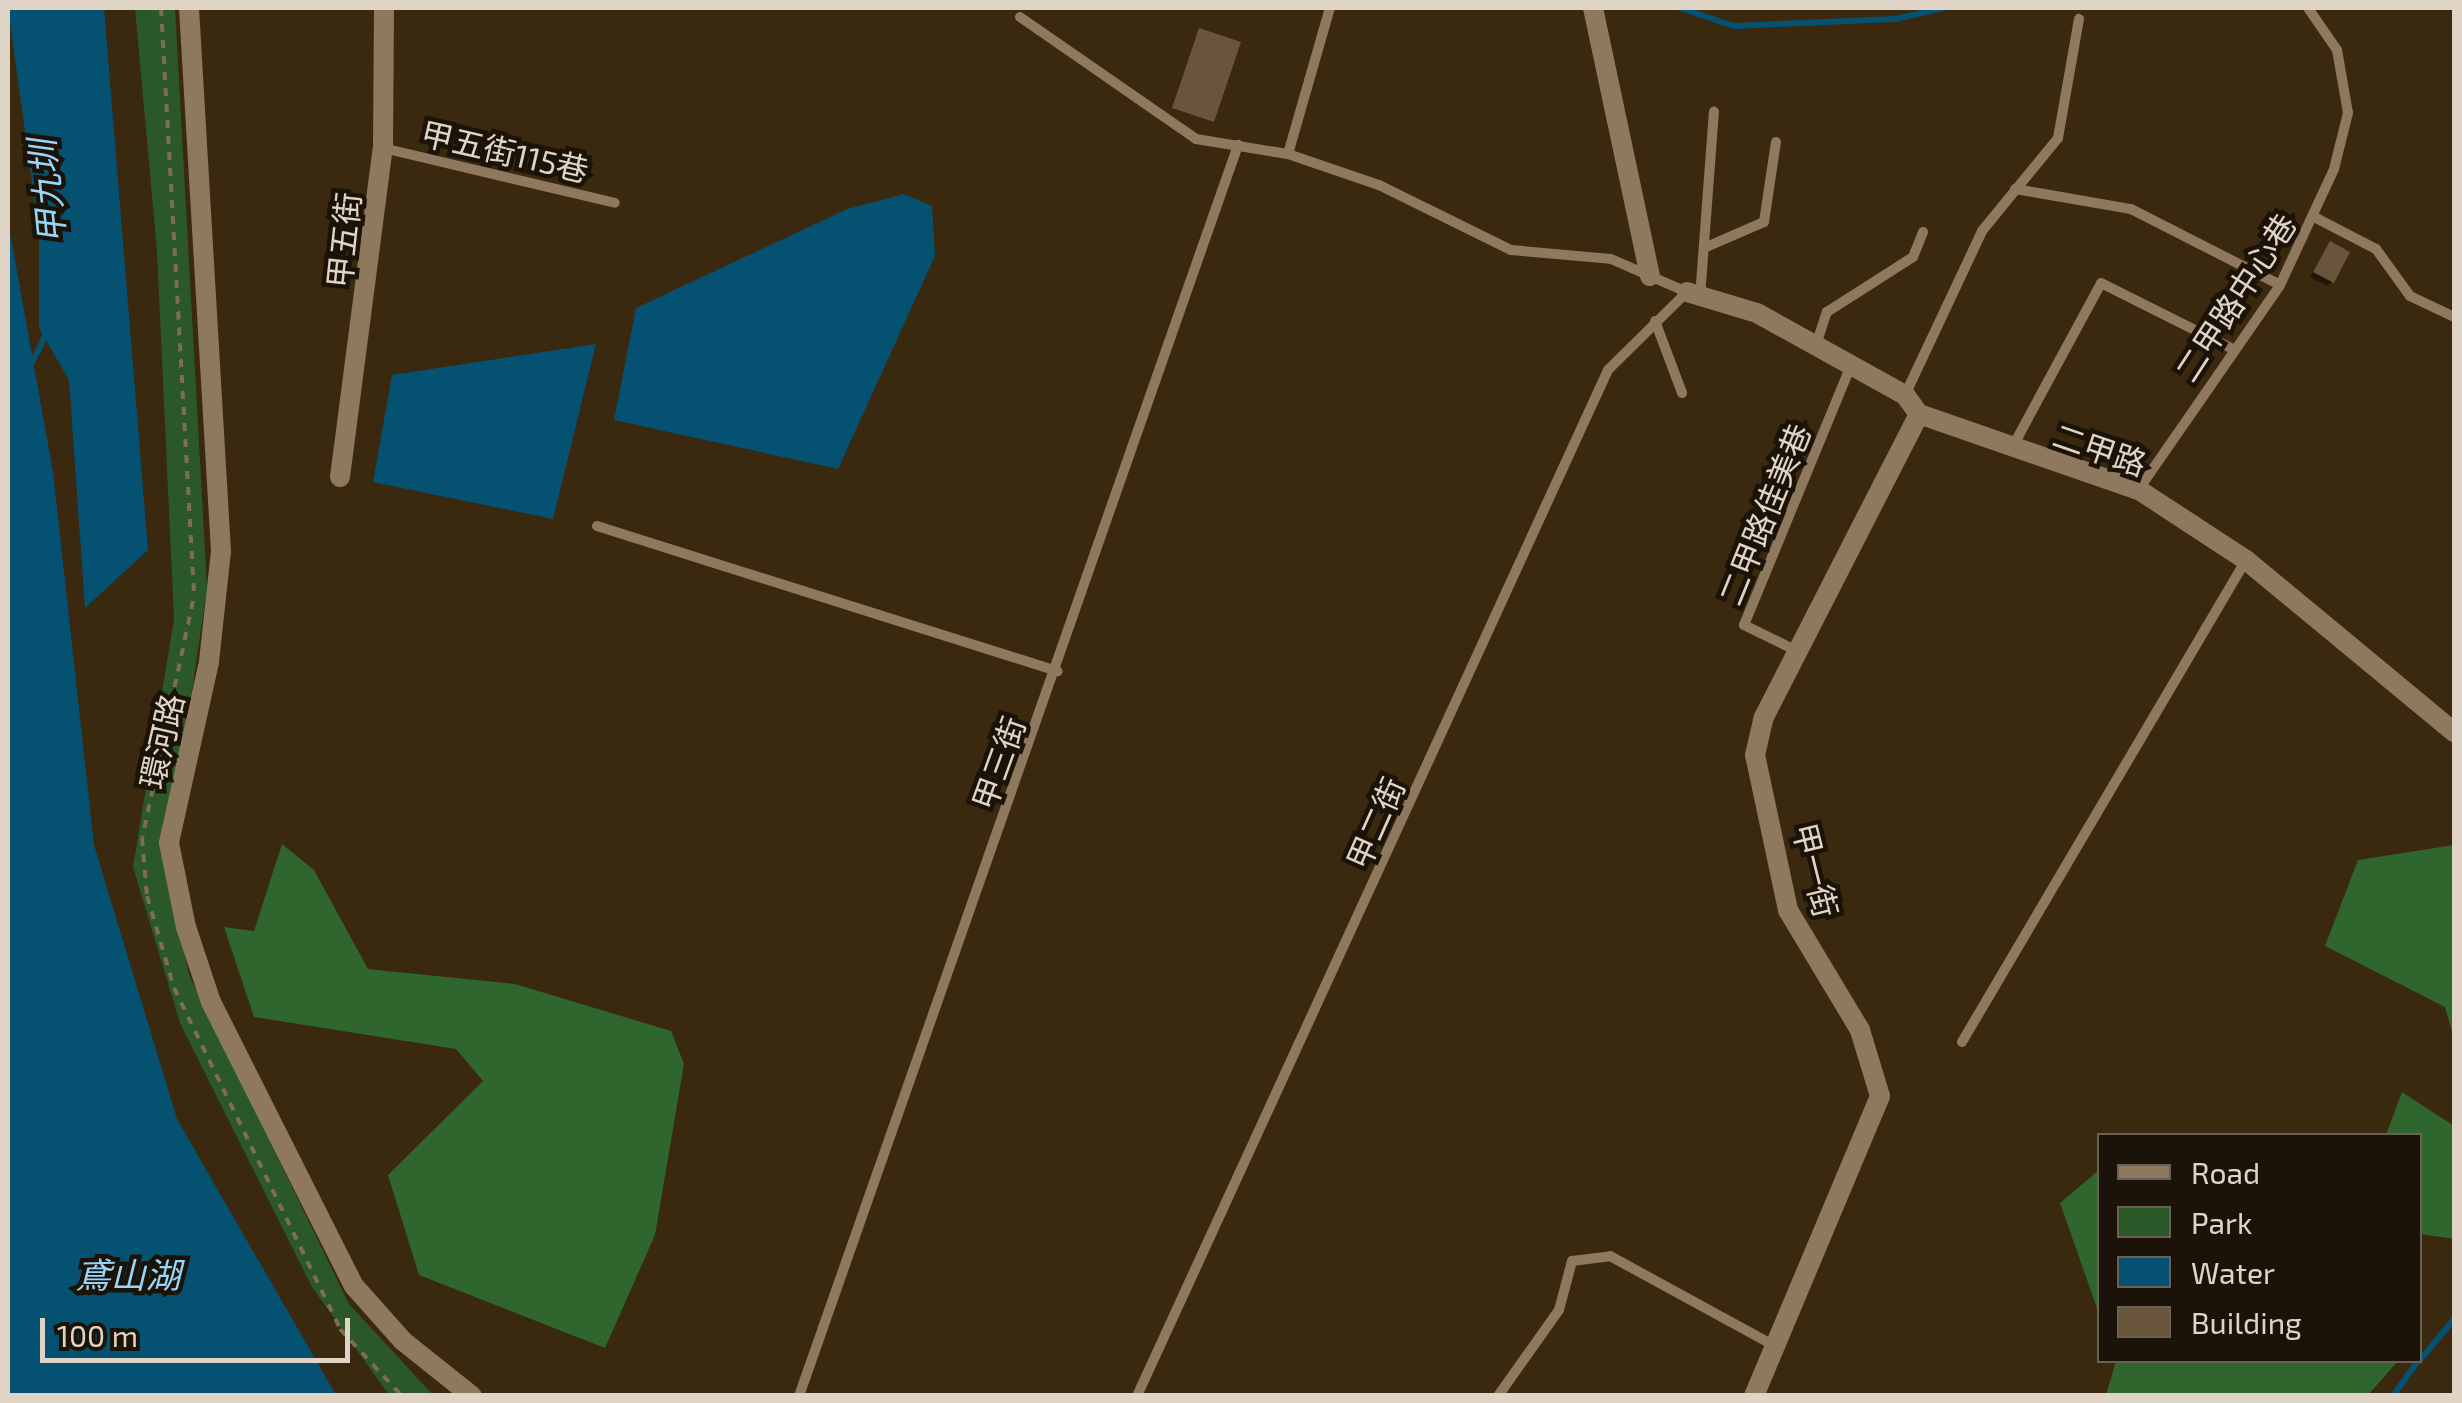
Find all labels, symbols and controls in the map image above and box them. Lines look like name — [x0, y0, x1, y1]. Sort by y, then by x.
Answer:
street label: 甲五街115巷 — [418, 113, 592, 189]
water label: 甲九圳 — [20, 138, 72, 246]
street label: 甲五街 — [319, 190, 367, 290]
street label: 二甲路中心巷 — [2167, 206, 2303, 388]
street label: 二甲路 — [2048, 415, 2152, 483]
street label: 二甲路佳美巷 — [1710, 418, 1818, 610]
street label: 環河路 — [131, 690, 191, 792]
street label: 甲三街 — [964, 711, 1032, 815]
street label: 甲二街 — [1338, 771, 1412, 875]
street label: 甲一街 — [1786, 819, 1846, 921]
legend — [2097, 1133, 2422, 1363]
text: Road — [2191, 1154, 2260, 1190]
text: Park — [2191, 1204, 2252, 1240]
water label: 鳶山湖 — [76, 1253, 180, 1295]
text: Water — [2191, 1254, 2275, 1290]
scale bar — [45, 1298, 355, 1360]
text: Building — [2191, 1304, 2302, 1340]
text: 100 m — [57, 1317, 138, 1353]

